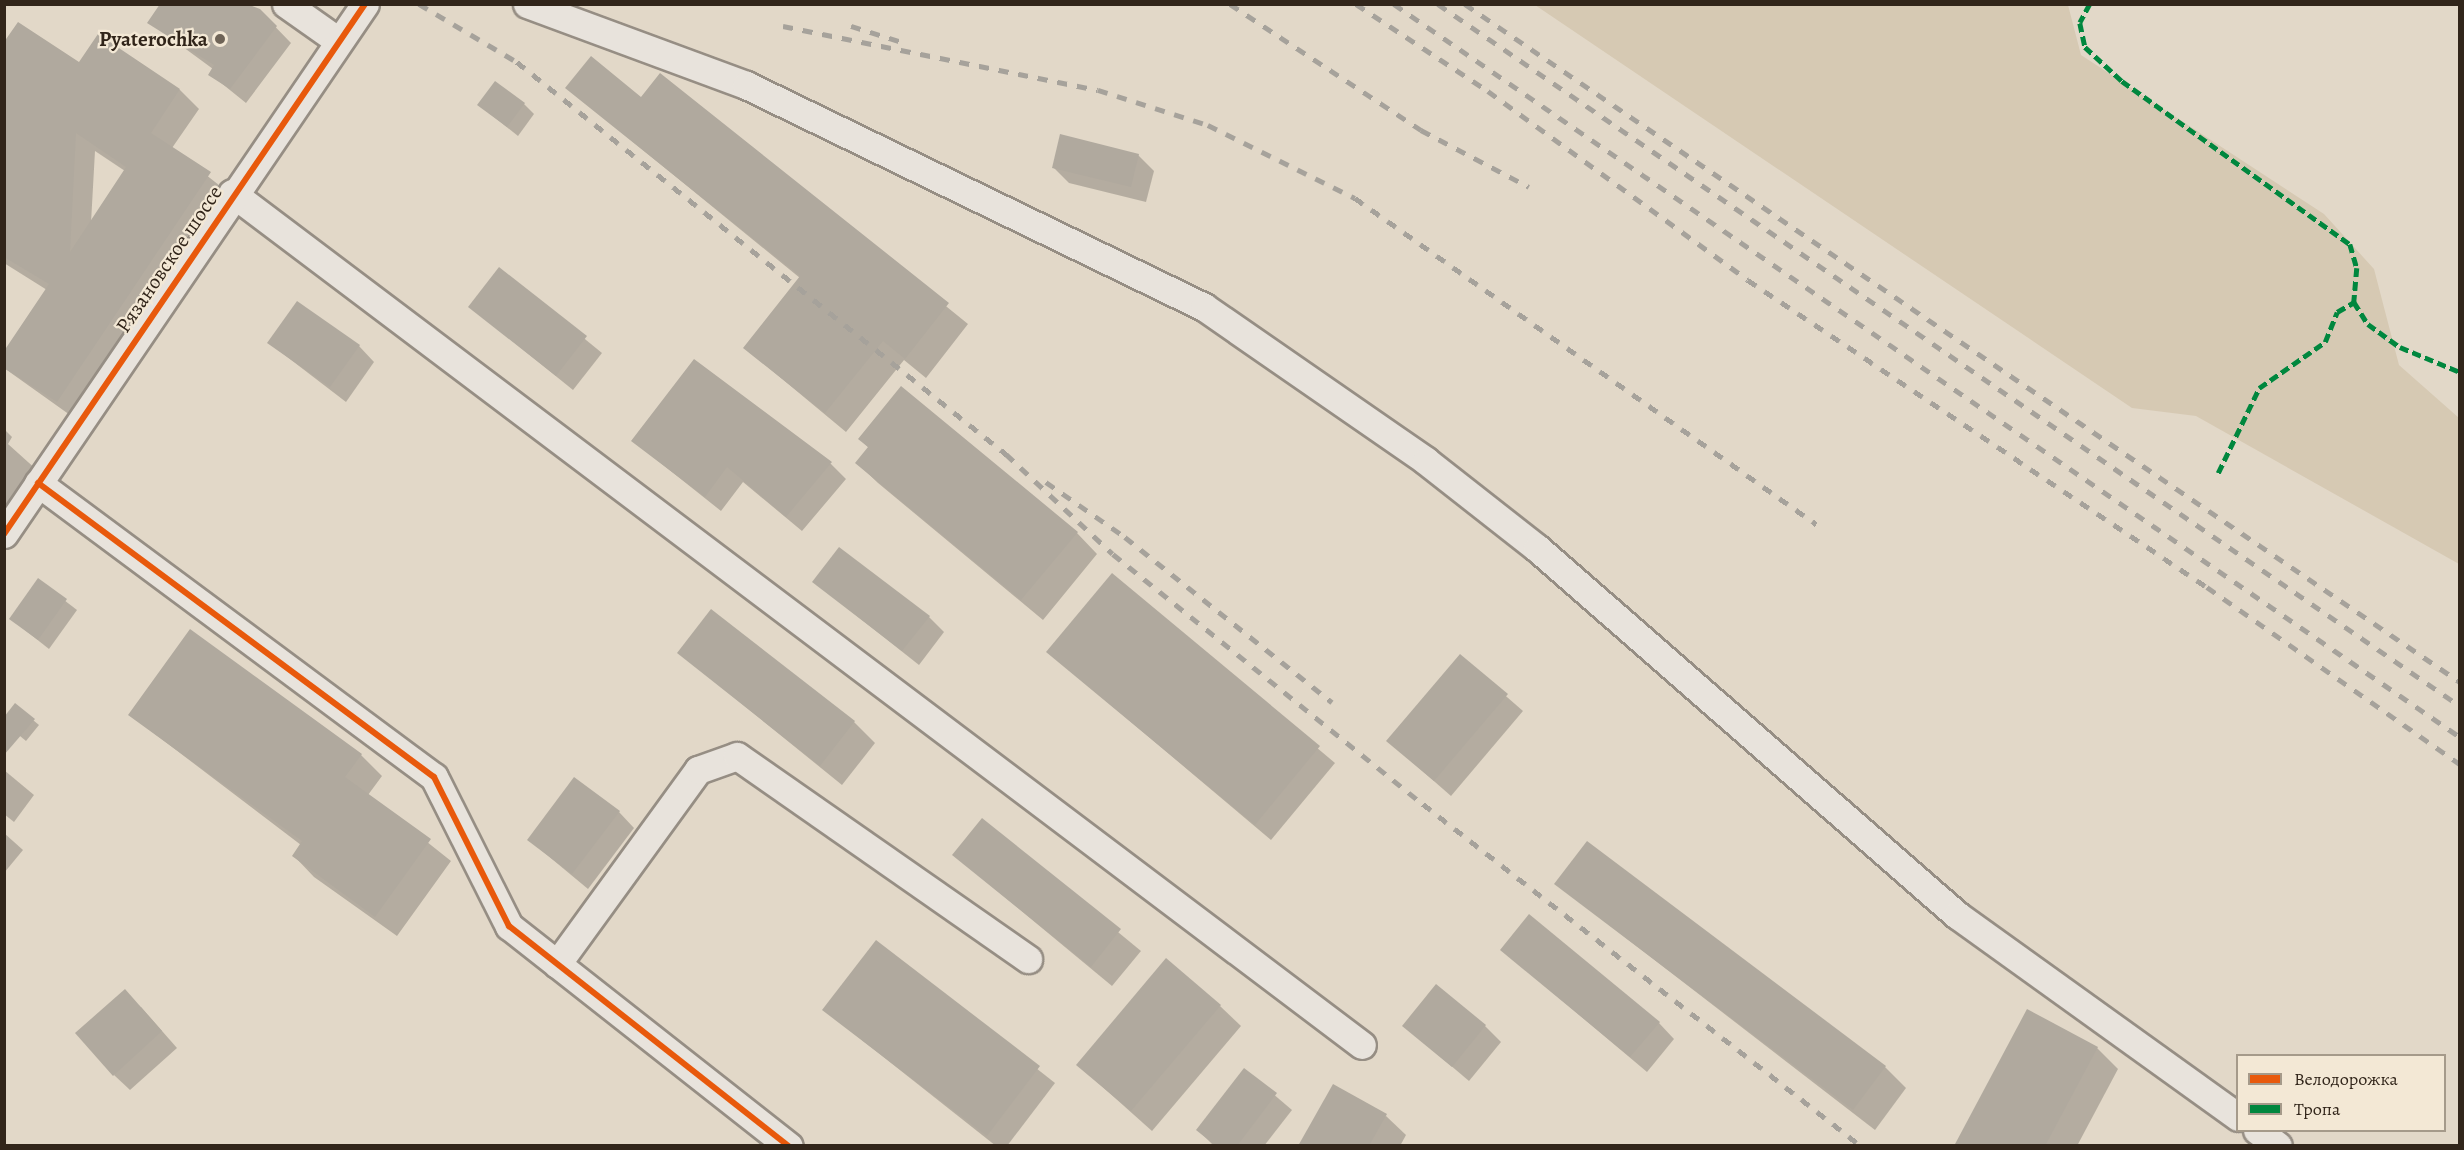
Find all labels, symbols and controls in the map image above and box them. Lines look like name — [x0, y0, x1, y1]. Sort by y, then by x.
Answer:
place label: Pyaterochka — [99, 26, 208, 52]
marker: Pyaterochka — [213, 32, 227, 46]
street label: Рязановское шоссе — [110, 181, 228, 337]
legend — [2236, 1054, 2446, 1132]
text: Велодорожка — [2294, 1067, 2398, 1091]
text: Тропа — [2294, 1097, 2340, 1121]

